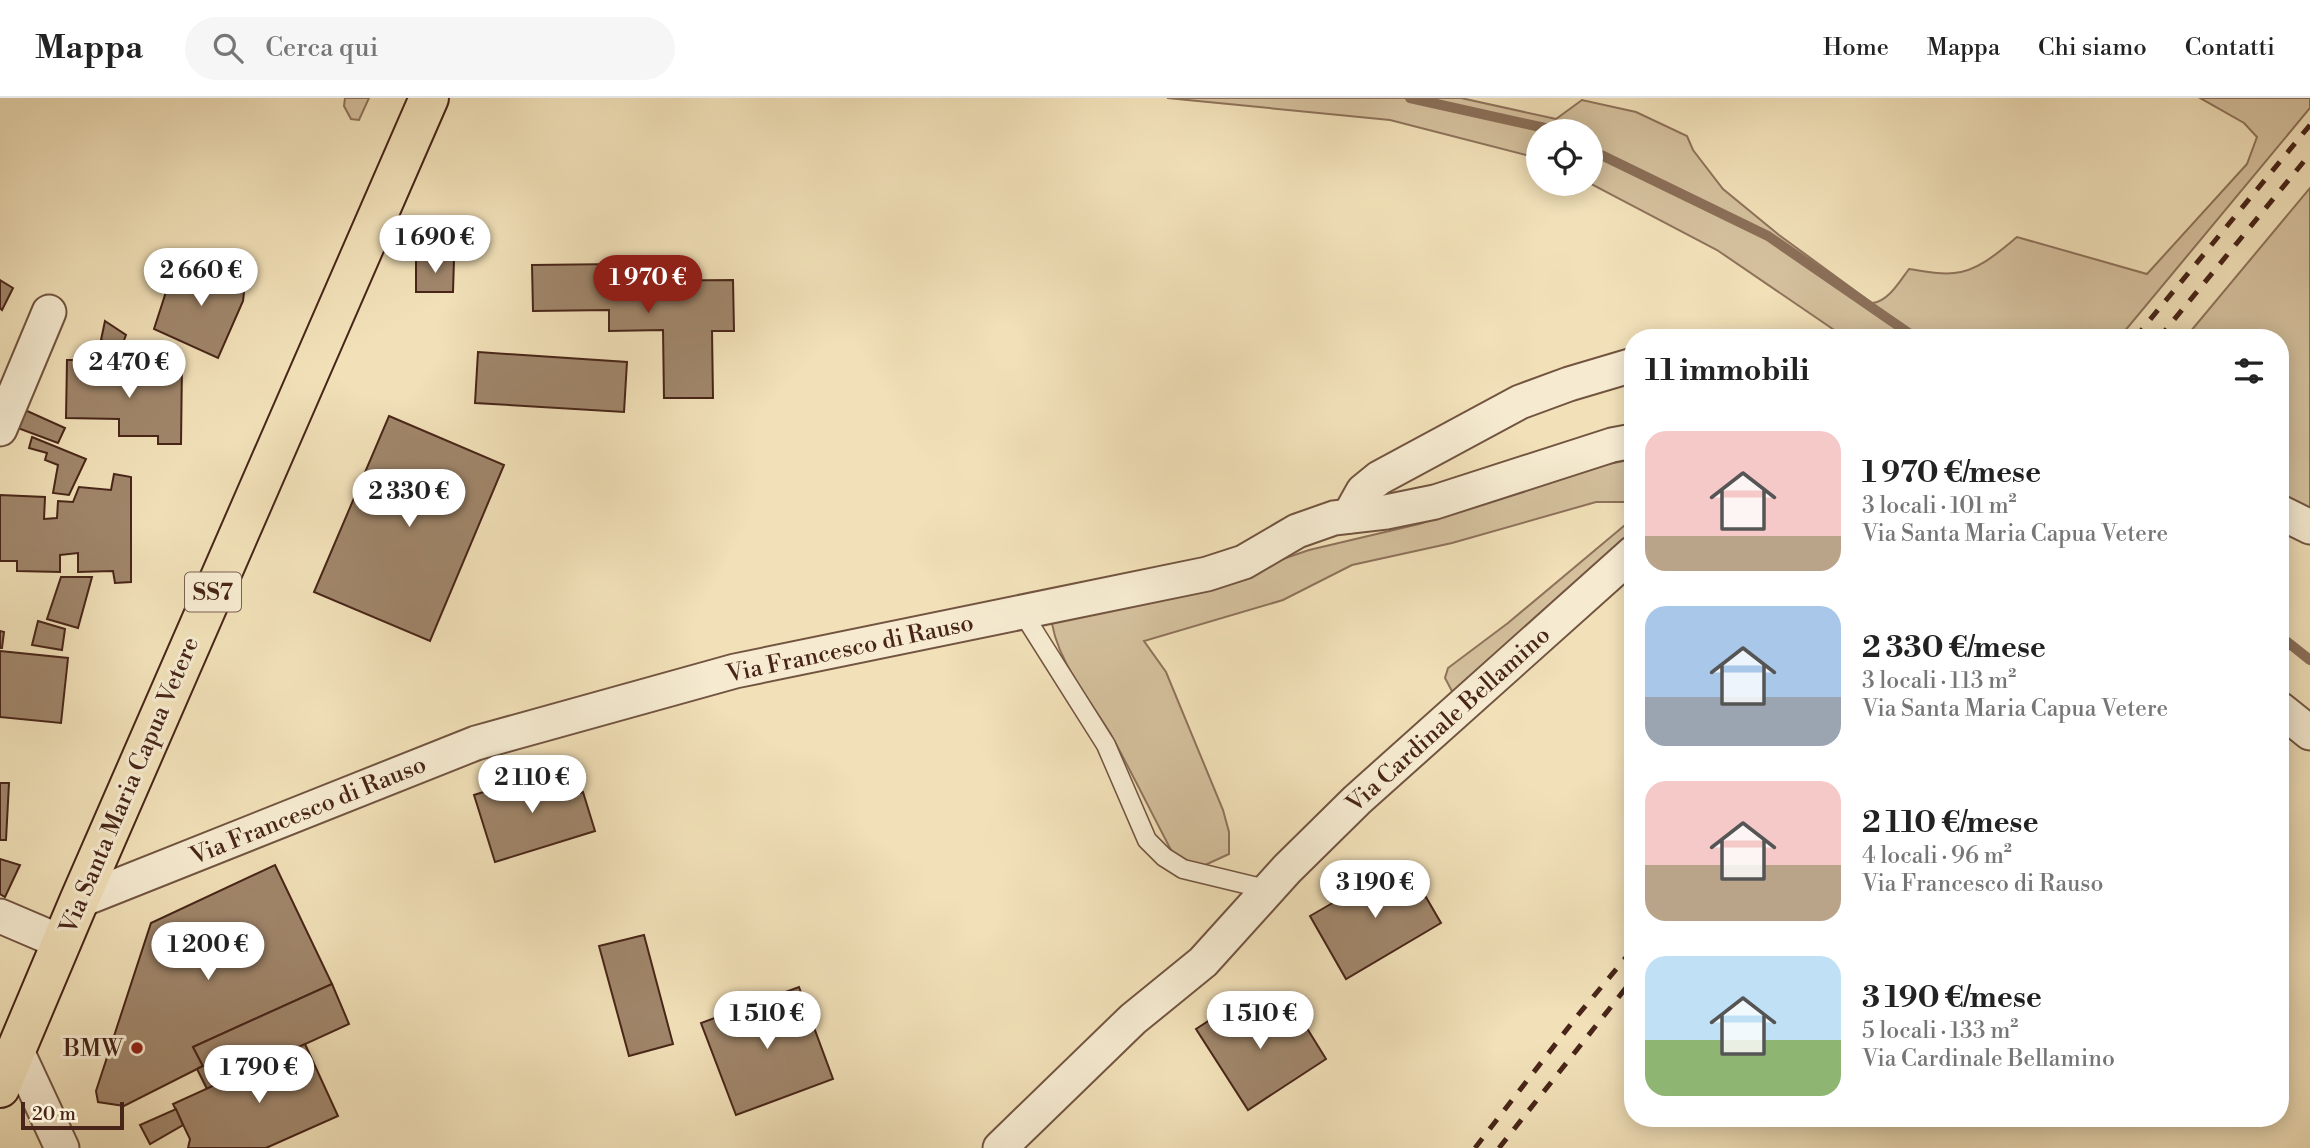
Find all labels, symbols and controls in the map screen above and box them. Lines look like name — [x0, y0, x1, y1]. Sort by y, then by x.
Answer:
search box — [185, 17, 675, 80]
text: Mappa — [35, 28, 143, 69]
icon: search — [209, 29, 247, 67]
text: Cerca qui — [265, 32, 378, 64]
text: Home — [1823, 33, 1889, 63]
text: Mappa — [1927, 33, 2000, 63]
text: Chi siamo — [2038, 33, 2147, 63]
text: Contatti — [2185, 33, 2275, 63]
map controls — [1526, 119, 1603, 196]
button: locate — [1526, 119, 1603, 196]
pin: 1 690 € — [370, 216, 500, 275]
text: 1 690 € — [395, 224, 475, 252]
pin: 2 660 € — [136, 248, 266, 308]
pin: 1 970 € — [583, 256, 713, 315]
text: 2 660 € — [160, 257, 242, 285]
text: 1 970 € — [609, 264, 687, 292]
pin: 2 470 € — [64, 341, 194, 400]
text: 2 470 € — [89, 349, 169, 377]
text: 11 immobili — [1645, 352, 1809, 390]
icon: filters — [2230, 352, 2268, 390]
text: 1 970 €/mese — [1862, 454, 2041, 492]
icon: home — [1701, 459, 1785, 543]
pin: 2 330 € — [344, 470, 474, 529]
text: 2 330 € — [368, 478, 450, 506]
text: 3 locali · 101 m² — [1862, 492, 2017, 520]
text: Via Santa Maria Capua Vetere — [1862, 520, 2168, 548]
road number: SS7 — [185, 572, 241, 612]
street label: Via Francesco di Rauso — [723, 608, 976, 690]
street label: Via Cardinale Bellamino — [1340, 620, 1557, 820]
text: 2 330 €/mese — [1862, 629, 2046, 667]
street label: Via Santa Maria Capua Vetere — [53, 633, 206, 939]
icon: home — [1701, 634, 1785, 718]
text: 3 locali · 113 m² — [1862, 667, 2016, 695]
text: Via Santa Maria Capua Vetere — [1862, 695, 2168, 723]
street label: Via Francesco di Rauso — [185, 750, 431, 872]
pin: 2 110 € — [467, 756, 597, 815]
text: 2 110 € — [494, 764, 570, 792]
text: 2 110 €/mese — [1862, 804, 2039, 842]
icon: home — [1701, 809, 1785, 893]
text: 4 locali · 96 m² — [1862, 842, 2012, 870]
pin: 3 190 € — [1310, 860, 1440, 920]
text: 3 190 € — [1336, 869, 1414, 897]
text: Via Francesco di Rauso — [1862, 870, 2103, 898]
pin: 1 200 € — [143, 922, 273, 982]
text: 1 200 € — [167, 931, 249, 959]
text: 3 190 €/mese — [1862, 979, 2042, 1017]
icon: home — [1701, 984, 1785, 1068]
pin: 1 510 € — [702, 992, 832, 1051]
pin: 1 510 € — [1195, 992, 1325, 1051]
text: 1 510 € — [730, 1000, 804, 1028]
text: 1 510 € — [1223, 1000, 1297, 1028]
text: 5 locali · 133 m² — [1862, 1017, 2018, 1045]
place label: BMW — [62, 1034, 124, 1064]
marker: BMW — [129, 1040, 145, 1056]
text: Via Cardinale Bellamino — [1862, 1045, 2115, 1073]
pin: 1 790 € — [194, 1046, 324, 1105]
text: 1 790 € — [220, 1054, 298, 1082]
scale bar — [21, 1099, 124, 1131]
text: 20 m — [32, 1102, 76, 1126]

